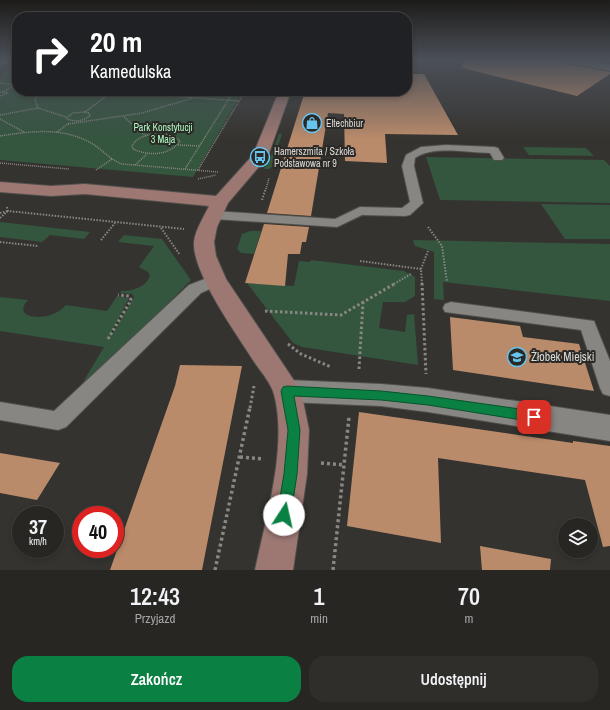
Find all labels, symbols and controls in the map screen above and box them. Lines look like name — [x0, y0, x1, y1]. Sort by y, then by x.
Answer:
text: 20 m — [90, 23, 142, 61]
icon: right — [24, 28, 76, 80]
text: Kamedulska — [90, 59, 171, 84]
shop icon: Eltechbiur — [301, 112, 323, 134]
place label: Eltechbiur — [326, 117, 363, 130]
park label: Park Konstytucji 3 Maja — [133, 121, 193, 146]
place label: Hamerszmita / Szkoła Podstawowa nr 9 — [274, 145, 355, 170]
bus stop icon: Hamerszmita / Szkoła Podstawowa nr 9 — [249, 146, 271, 168]
school or university icon: Żłobek Miejski — [506, 346, 528, 368]
place label: Żłobek Miejski — [531, 349, 594, 365]
pin — [517, 400, 551, 434]
icon: arrive — [523, 406, 545, 428]
position arrow — [263, 494, 305, 536]
speed limit sign: 40 — [72, 506, 124, 558]
text: 37 — [29, 513, 47, 540]
map controls — [558, 518, 598, 558]
button: layers — [558, 518, 598, 558]
text: km/h — [29, 535, 47, 548]
text: 12:43 — [130, 580, 180, 612]
text: 1 — [314, 580, 324, 612]
text: 70 — [458, 580, 480, 612]
text: Przyjazd — [135, 610, 176, 627]
text: min — [310, 610, 328, 627]
text: m — [464, 610, 473, 627]
button: Zakończ — [12, 656, 301, 702]
button: Udostępnij — [309, 656, 598, 702]

